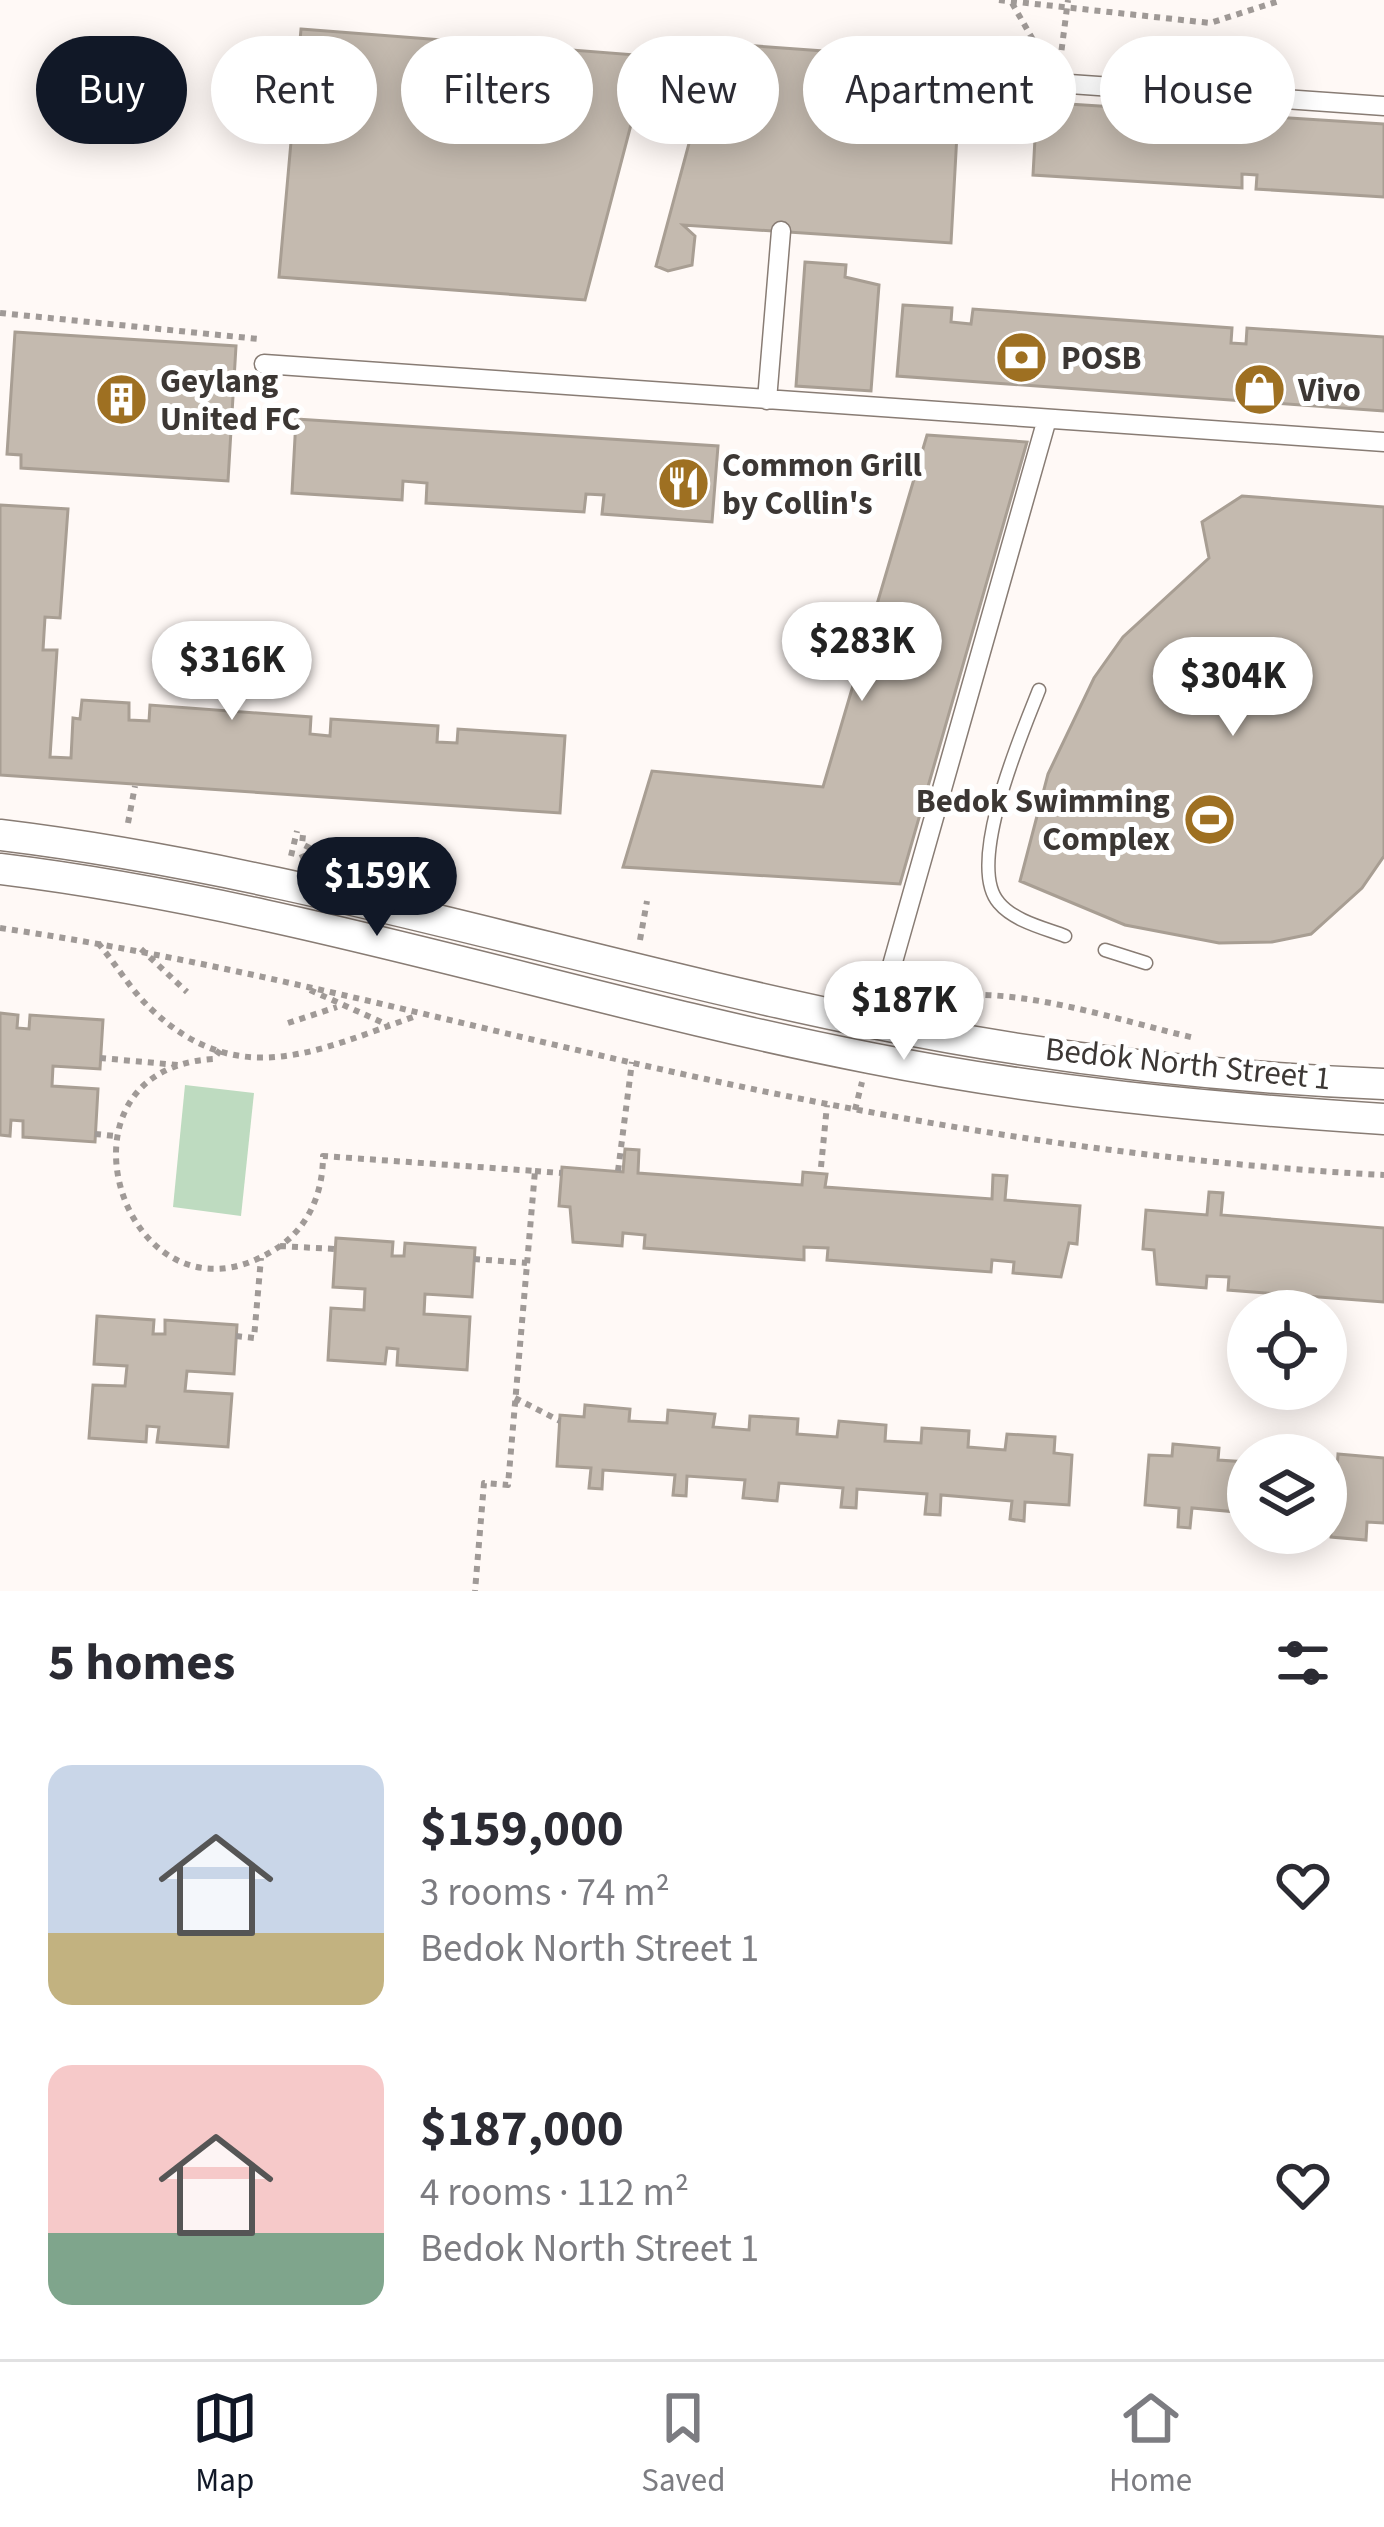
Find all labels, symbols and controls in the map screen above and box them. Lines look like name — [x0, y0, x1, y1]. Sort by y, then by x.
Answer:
chip: Buy — [36, 36, 187, 144]
chip: Rent — [211, 36, 377, 144]
chip: Filters — [401, 36, 593, 144]
chip: New — [617, 36, 779, 144]
chip: Apartment — [803, 36, 1076, 144]
chip: House — [1100, 36, 1295, 144]
bank icon: POSB — [994, 330, 1050, 386]
place label: POSB — [1061, 335, 1142, 382]
place label: Geylang United FC — [160, 358, 301, 443]
shop icon: Vivo — [1231, 362, 1287, 418]
place label: Vivo — [1297, 367, 1361, 414]
building icon: Geylang United FC — [93, 372, 149, 428]
place label: Common Grill by Collin's — [722, 442, 923, 527]
restaurant icon: Common Grill by Collin's — [655, 456, 711, 512]
pin: $283K — [778, 602, 946, 704]
text: $283K — [809, 613, 915, 669]
pin: $316K — [148, 621, 316, 723]
text: $316K — [179, 632, 285, 688]
pin: $304K — [1149, 637, 1317, 739]
text: $304K — [1180, 648, 1286, 704]
place label: Bedok Swimming Complex — [916, 778, 1170, 863]
sports icon: Bedok Swimming Complex — [1181, 792, 1237, 848]
pin: $159K — [293, 837, 461, 939]
text: $159K — [324, 848, 430, 904]
pin: $187K — [820, 961, 988, 1063]
text: $187K — [851, 972, 957, 1028]
street label: Bedok North Street 1 — [1043, 1026, 1333, 1102]
map controls — [1227, 1290, 1347, 1554]
button: locate — [1227, 1290, 1347, 1410]
button: layers — [1227, 1434, 1347, 1554]
text: 5 homes — [48, 1627, 235, 1699]
icon: filters — [1270, 1630, 1336, 1696]
text: $159,000 — [420, 1793, 624, 1865]
icon: home — [144, 1813, 288, 1957]
icon: heart — [1270, 1852, 1336, 1918]
text: 3 rooms · 74 m² — [420, 1865, 670, 1921]
text: Bedok North Street 1 — [420, 1921, 759, 1977]
text: $187,000 — [420, 2093, 624, 2165]
icon: home — [144, 2113, 288, 2257]
icon: heart — [1270, 2152, 1336, 2218]
text: 4 rooms · 112 m² — [420, 2165, 689, 2221]
text: Bedok North Street 1 — [420, 2221, 759, 2277]
tab: Map — [192, 2385, 258, 2504]
tab: Saved — [641, 2385, 726, 2504]
tab: Home — [1109, 2385, 1192, 2504]

